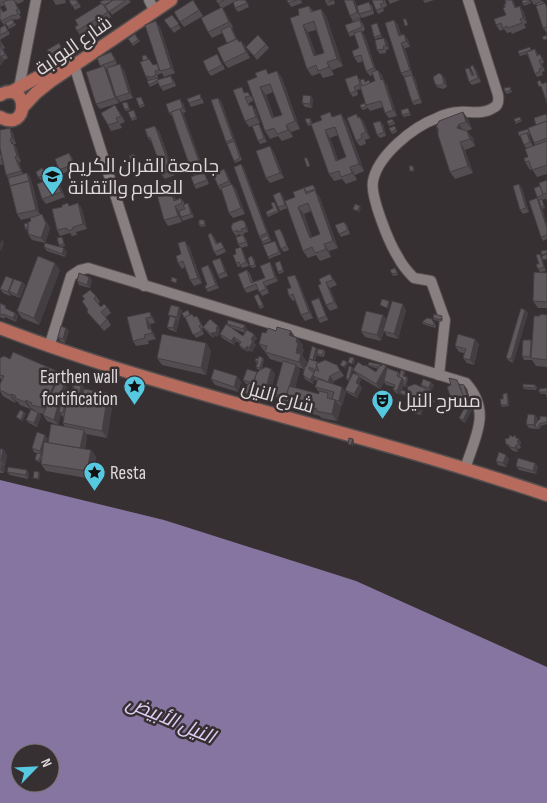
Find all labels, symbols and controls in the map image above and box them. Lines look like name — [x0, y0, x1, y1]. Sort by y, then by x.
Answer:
street label: شارع البوابة — [31, 12, 117, 82]
place label: جامعة القران الكريم للعلوم والتقانة — [68, 155, 219, 201]
school or university icon: جامعة القران الكريم للعلوم والتقانة — [40, 164, 64, 195]
place label: Earthen wall fortification — [40, 366, 118, 411]
place icon: Earthen wall fortification — [122, 375, 146, 406]
street label: شارع النيل — [238, 376, 317, 420]
theatre icon: مسرح النيل — [370, 388, 394, 419]
place label: مسرح النيل — [398, 390, 481, 414]
place icon: Resta — [82, 460, 106, 491]
place label: Resta — [110, 462, 146, 485]
water label: النيل الأبيض — [123, 691, 221, 750]
north arrow — [10, 743, 60, 793]
text: N — [37, 756, 56, 770]

